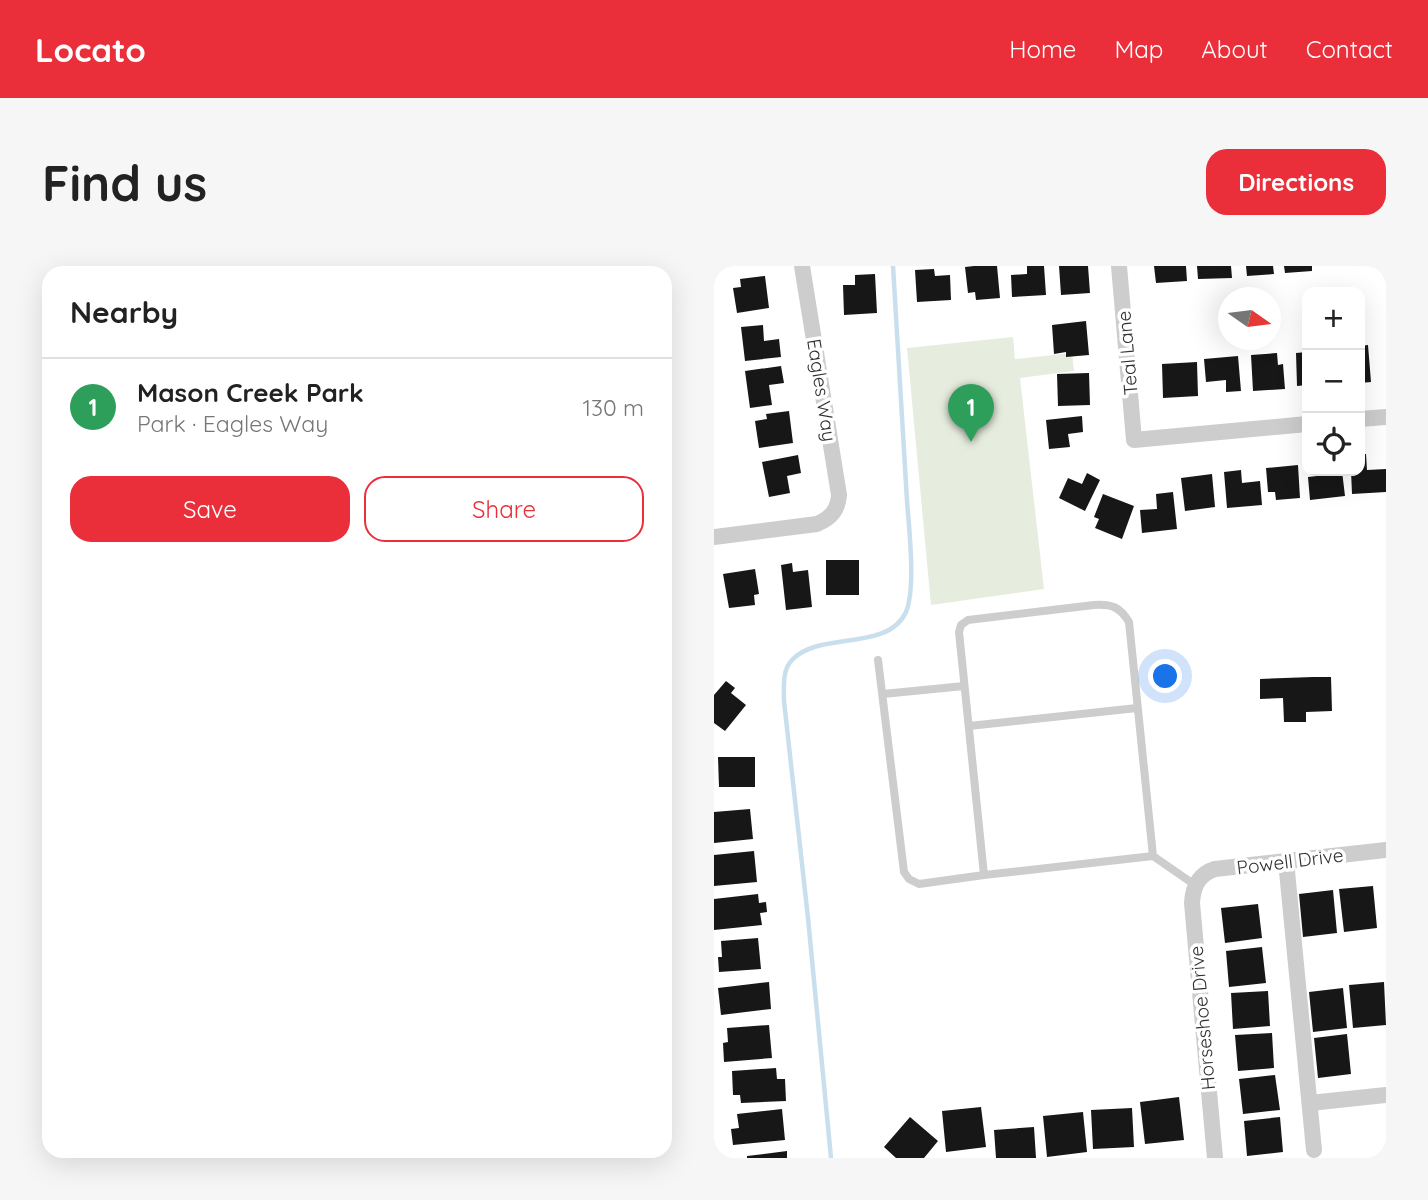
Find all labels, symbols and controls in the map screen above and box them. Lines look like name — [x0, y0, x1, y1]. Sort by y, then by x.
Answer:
text: Locato — [35, 29, 146, 70]
text: Home — [1009, 34, 1076, 64]
text: Map — [1114, 34, 1163, 64]
text: About — [1201, 34, 1268, 64]
text: Contact — [1306, 34, 1393, 64]
button: Directions — [1206, 149, 1386, 215]
text: Find us — [42, 152, 207, 213]
north arrow — [1218, 287, 1281, 350]
map controls — [1302, 287, 1365, 476]
button: + — [1302, 287, 1365, 350]
text: Nearby — [70, 293, 178, 331]
street label: Teal Lane — [1111, 310, 1143, 396]
street label: Eagles Way — [802, 337, 842, 443]
button: − — [1302, 350, 1365, 413]
text: Mason Creek Park — [137, 376, 364, 409]
pin: 1 — [948, 384, 994, 442]
text: 1 — [89, 393, 97, 422]
text: 130 m — [582, 393, 644, 422]
text: Park · Eagles Way — [137, 409, 328, 438]
button: locate — [1302, 413, 1365, 476]
button: Save — [70, 476, 350, 542]
button: Share — [364, 476, 644, 542]
your location — [1148, 659, 1182, 693]
street label: Powell Drive — [1235, 843, 1345, 879]
street label: Horseshoe Drive — [1184, 945, 1220, 1091]

